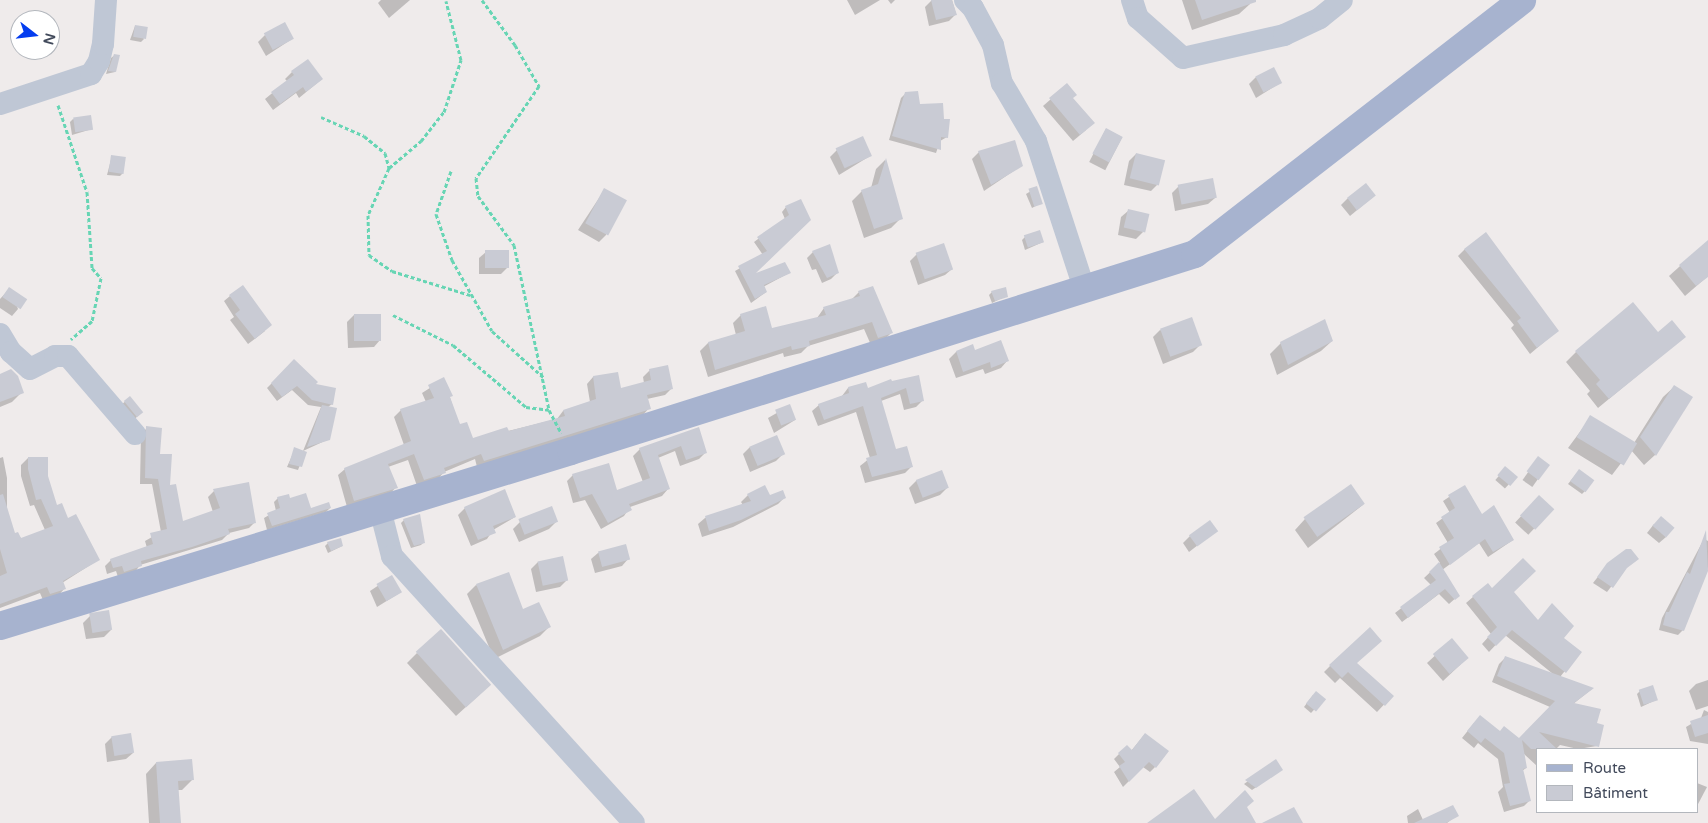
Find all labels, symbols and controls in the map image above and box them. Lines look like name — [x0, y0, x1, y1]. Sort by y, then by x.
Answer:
north arrow — [10, 10, 60, 60]
text: N — [39, 31, 59, 47]
legend — [1536, 748, 1698, 813]
text: Route — [1583, 759, 1626, 777]
text: Bâtiment — [1583, 784, 1648, 802]

